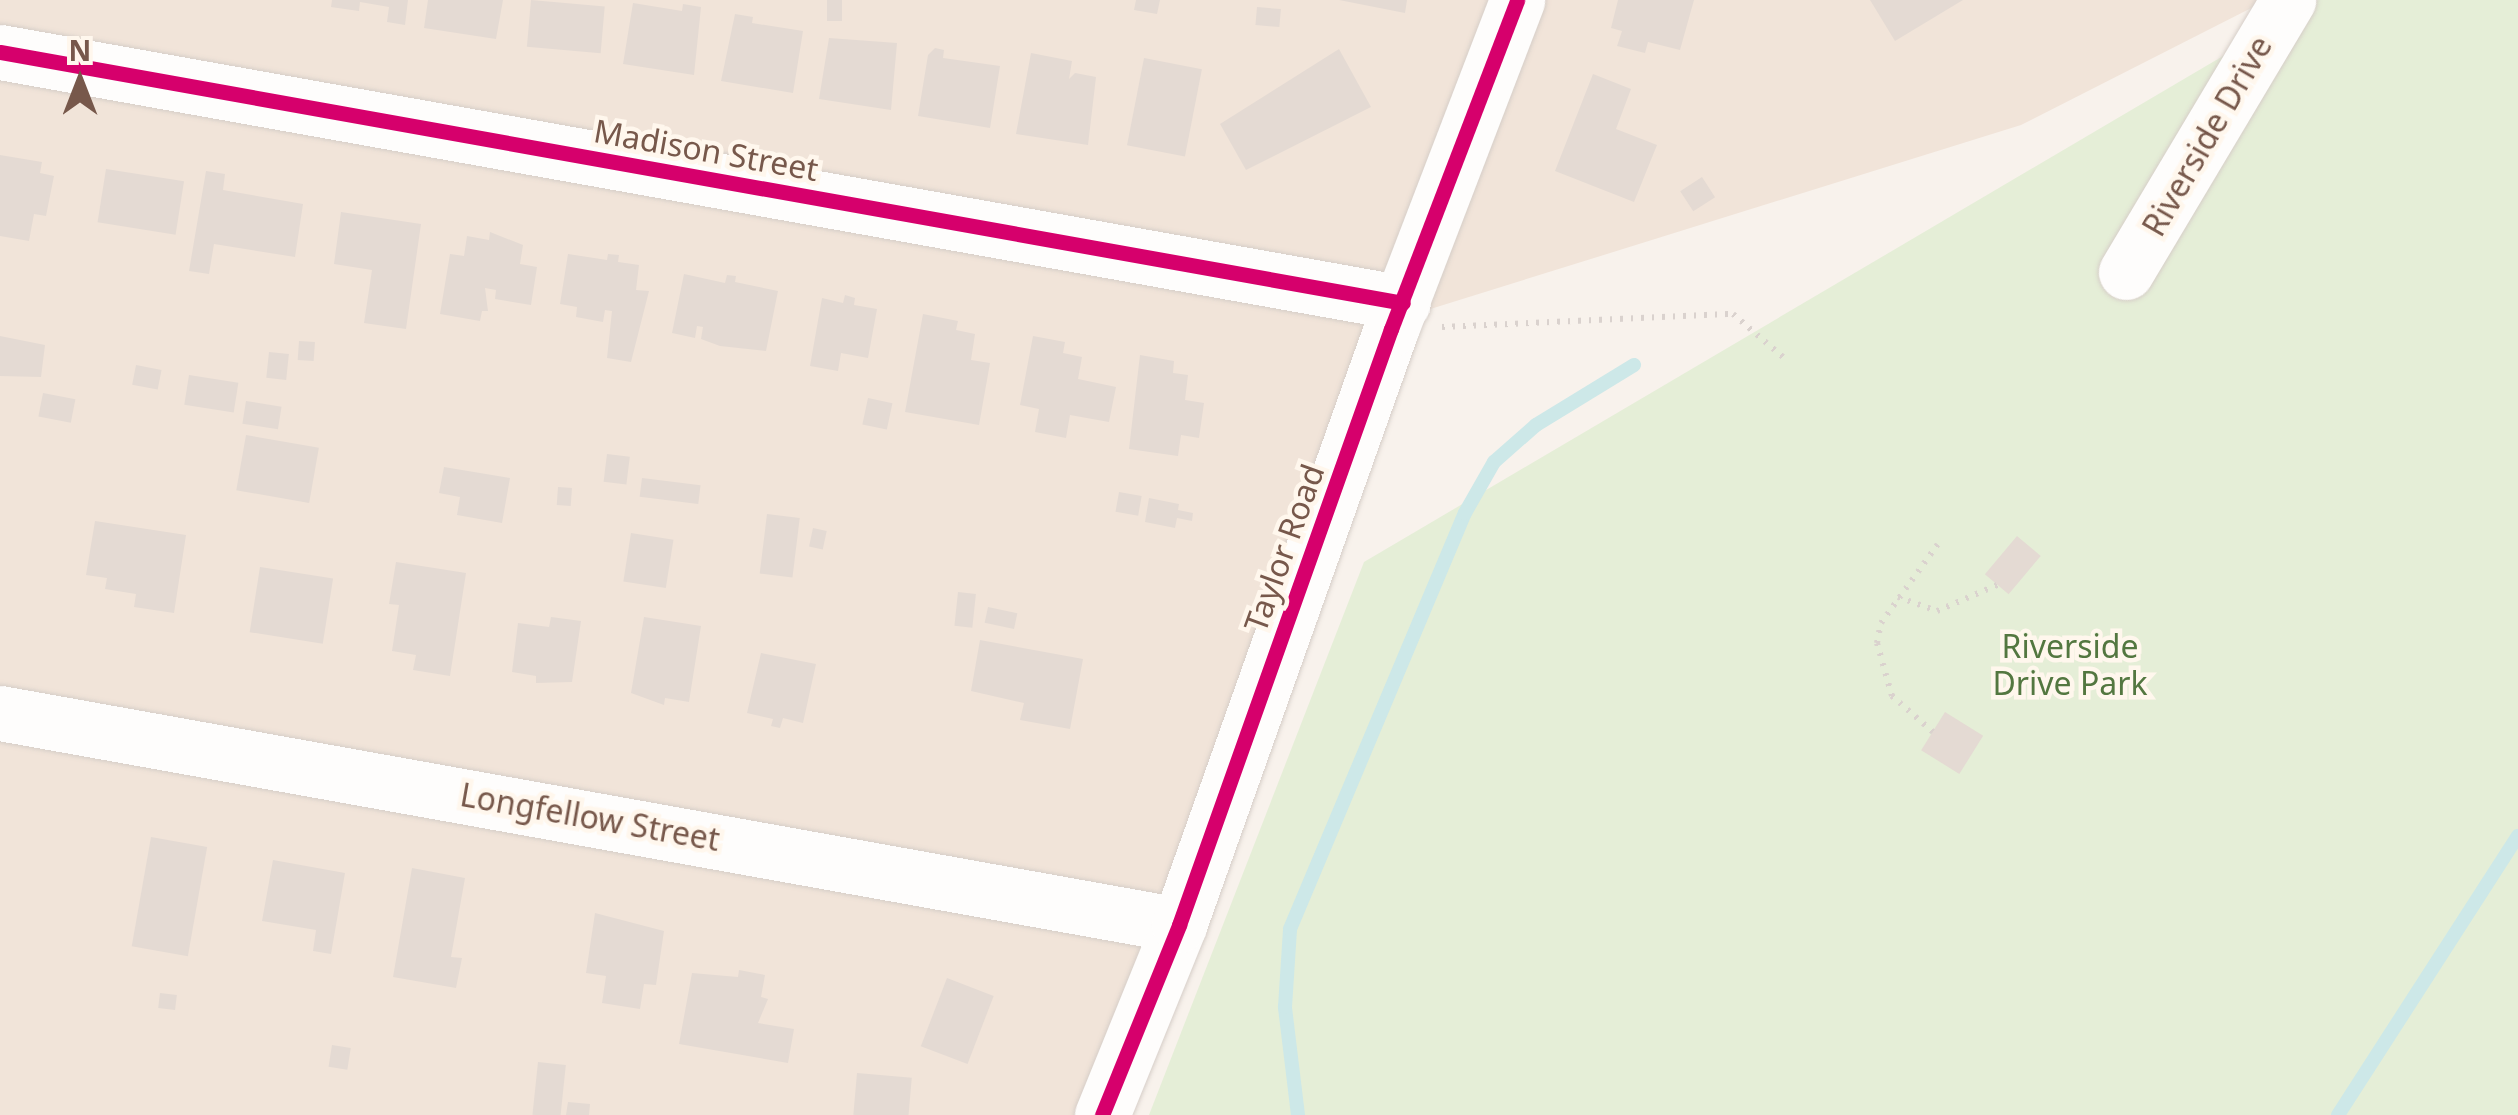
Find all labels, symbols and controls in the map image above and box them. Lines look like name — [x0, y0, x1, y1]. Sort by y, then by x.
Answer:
street label: Riverside Drive — [2134, 29, 2280, 243]
north arrow — [30, 30, 130, 130]
text: N — [69, 31, 91, 69]
street label: Madison Street — [591, 111, 821, 189]
street label: Taylor Road — [1236, 459, 1332, 637]
park label: Riverside Drive Park — [1992, 628, 2148, 703]
street label: Longfellow Street — [457, 775, 723, 859]

